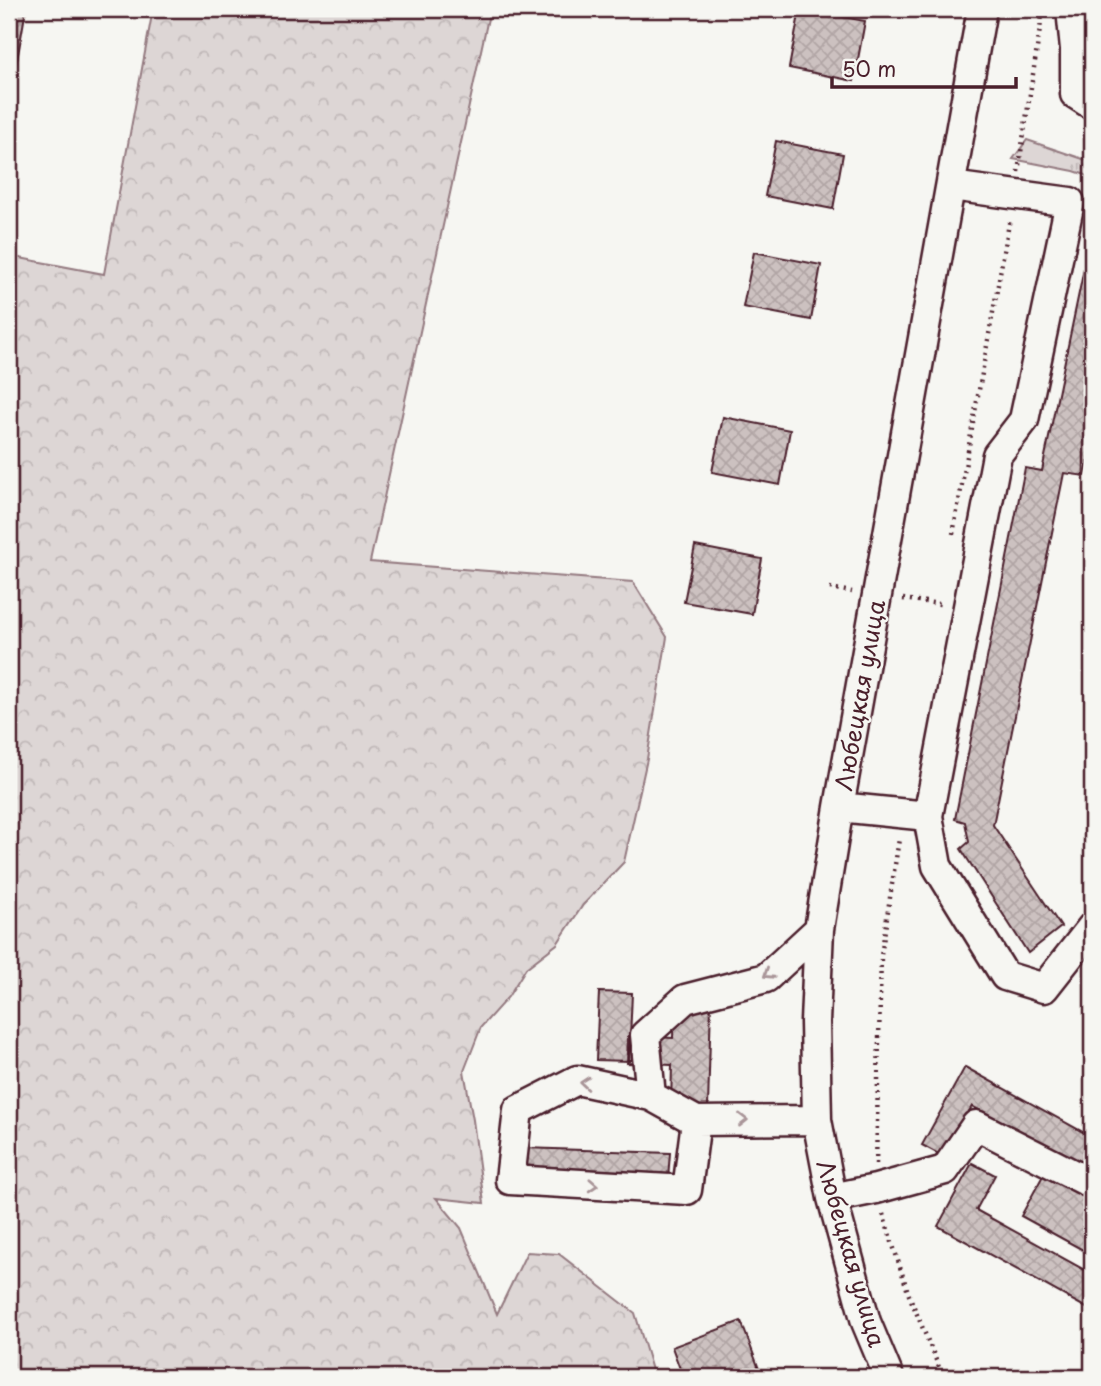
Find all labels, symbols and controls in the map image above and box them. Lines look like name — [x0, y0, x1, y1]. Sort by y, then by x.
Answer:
scale bar — [832, 46, 1015, 90]
text: 50 m — [842, 52, 896, 84]
street label: Любецкая улица — [825, 596, 893, 793]
one-way arrow — [763, 965, 776, 978]
one-way arrow — [579, 1076, 590, 1091]
one-way arrow — [738, 1112, 749, 1128]
street label: Любецкая улица — [809, 1155, 896, 1351]
one-way arrow — [588, 1177, 599, 1192]

